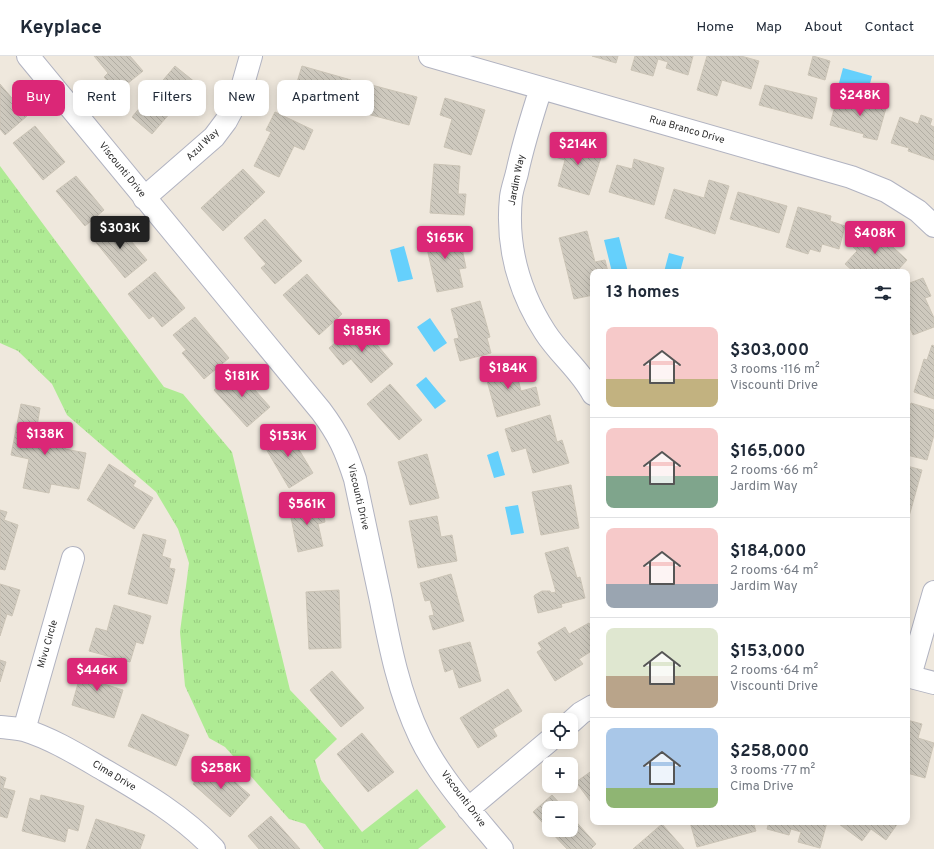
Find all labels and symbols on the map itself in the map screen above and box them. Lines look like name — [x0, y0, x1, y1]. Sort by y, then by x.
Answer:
pin: $248K — [832, 83, 888, 117]
street label: Rua Branco Drive — [648, 113, 726, 147]
street label: Azul Way — [184, 126, 222, 164]
pin: $214K — [550, 132, 606, 166]
street label: Viscounti Drive — [96, 140, 148, 200]
street label: Jardim Way — [506, 153, 528, 207]
pin: $303K — [92, 216, 148, 250]
pin: $408K — [847, 221, 903, 255]
pin: $165K — [417, 226, 473, 260]
pin: $185K — [334, 319, 390, 353]
pin: $184K — [480, 356, 536, 390]
pin: $181K — [214, 364, 270, 398]
pin: $138K — [17, 422, 73, 456]
pin: $153K — [260, 424, 316, 458]
street label: Viscounti Drive — [344, 463, 372, 531]
pin: $561K — [279, 492, 335, 526]
street label: Mivu Circle — [35, 618, 61, 670]
pin: $446K — [69, 658, 125, 692]
pin: $258K — [193, 756, 249, 790]
street label: Cima Drive — [90, 758, 138, 794]
street label: Viscounti Drive — [437, 768, 489, 830]

